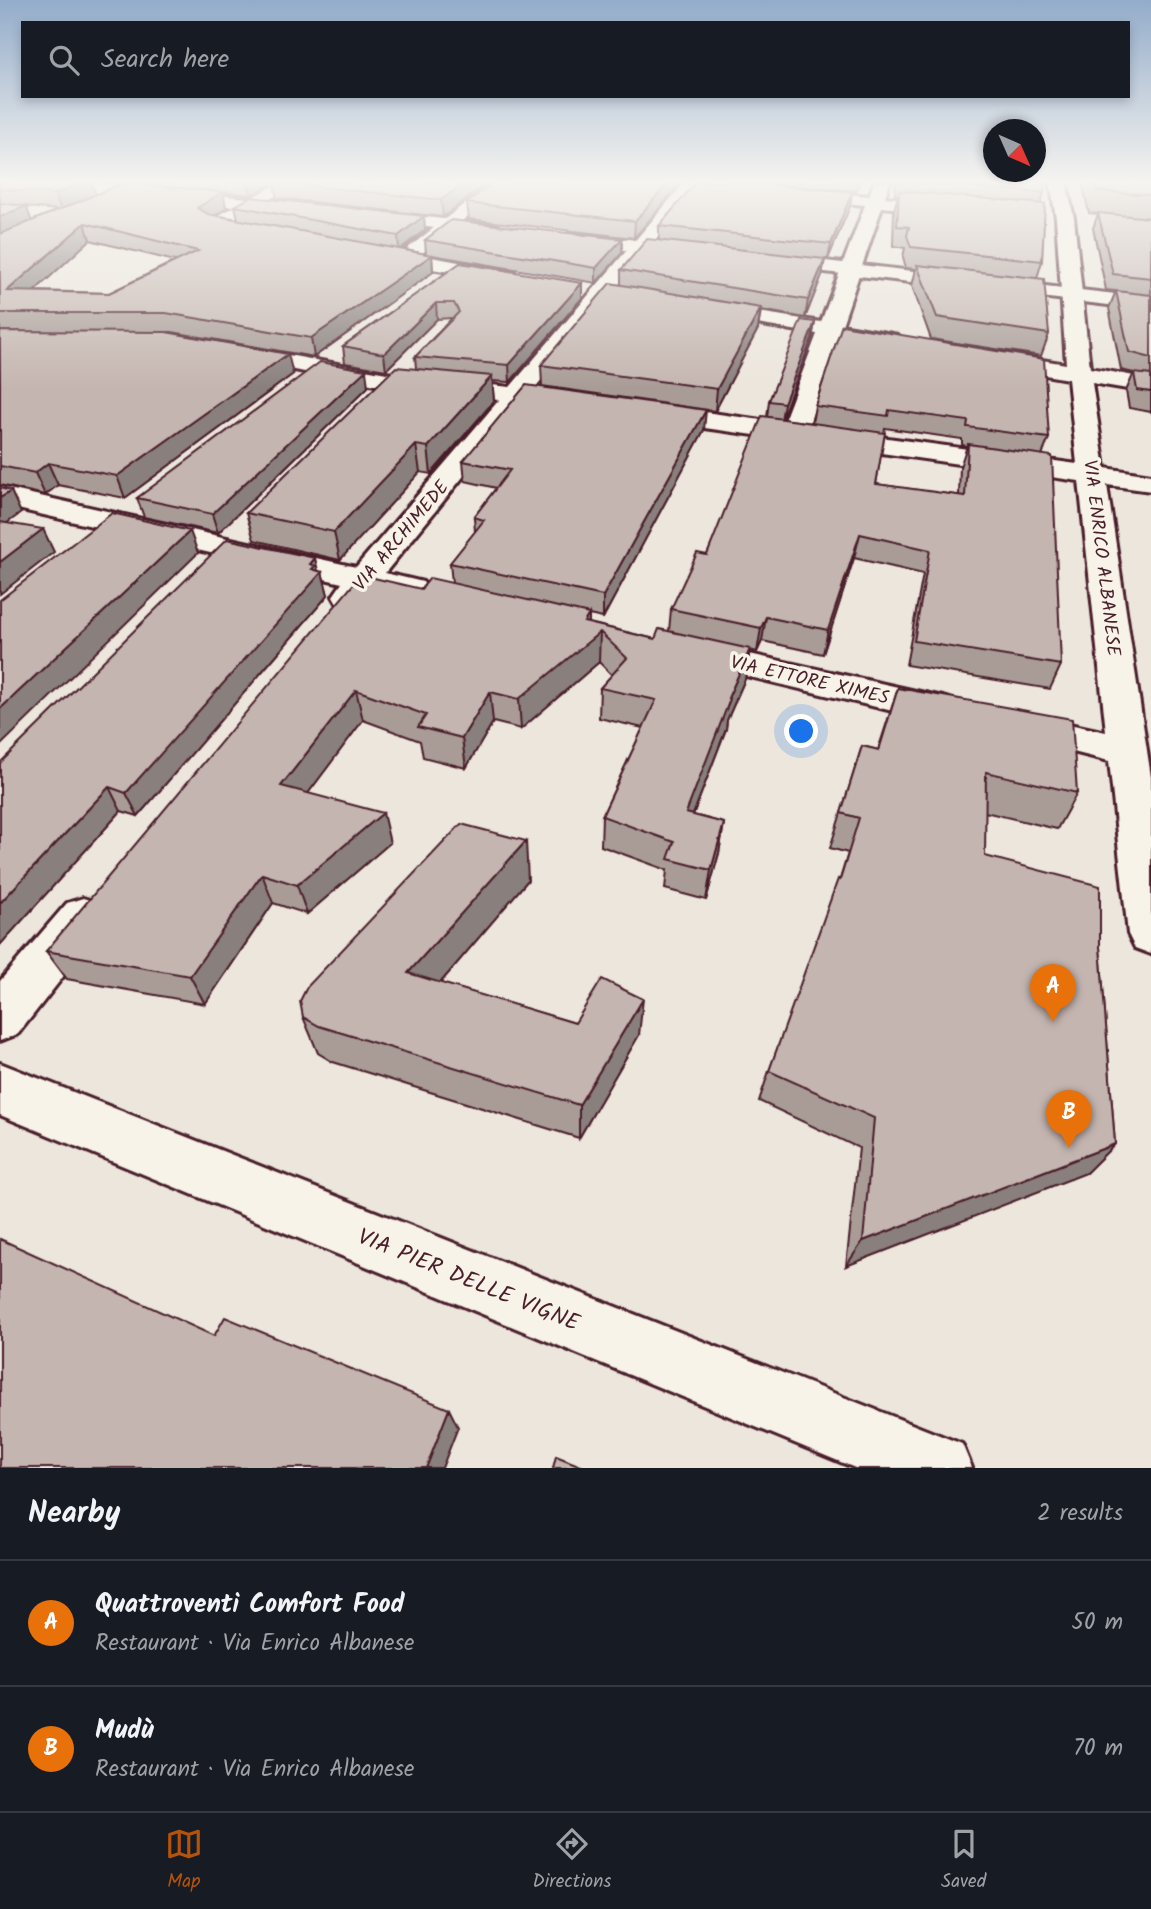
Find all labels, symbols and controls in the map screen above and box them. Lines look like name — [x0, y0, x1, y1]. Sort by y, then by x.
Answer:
search box — [21, 21, 1130, 98]
text: Search here — [101, 39, 229, 81]
icon: search — [45, 41, 83, 79]
north arrow — [983, 119, 1046, 182]
street label: VIA ENRICO ALBANESE — [1074, 458, 1128, 659]
street label: VIA ARCHIMEDE — [346, 473, 458, 599]
street label: VIA ETTORE XIMES — [727, 648, 892, 714]
your location — [784, 714, 818, 748]
pin: A — [1030, 964, 1076, 1022]
pin: B — [1046, 1090, 1092, 1148]
street label: VIA PIER DELLE VIGNE — [352, 1220, 585, 1342]
text: Nearby — [28, 1490, 120, 1538]
text: 2 results — [1037, 1496, 1123, 1532]
text: Quattroventi Comfort Food — [95, 1584, 405, 1626]
text: A — [44, 1605, 58, 1641]
text: 50 m — [1072, 1605, 1123, 1641]
text: Restaurant · Via Enrico Albanese — [95, 1626, 414, 1662]
text: Mudù — [95, 1710, 154, 1752]
text: B — [44, 1731, 58, 1767]
text: 70 m — [1073, 1731, 1123, 1767]
text: Restaurant · Via Enrico Albanese — [95, 1752, 414, 1788]
tab: Map — [165, 1825, 203, 1897]
tab: Directions — [533, 1825, 611, 1897]
tab: Saved — [941, 1825, 986, 1897]

